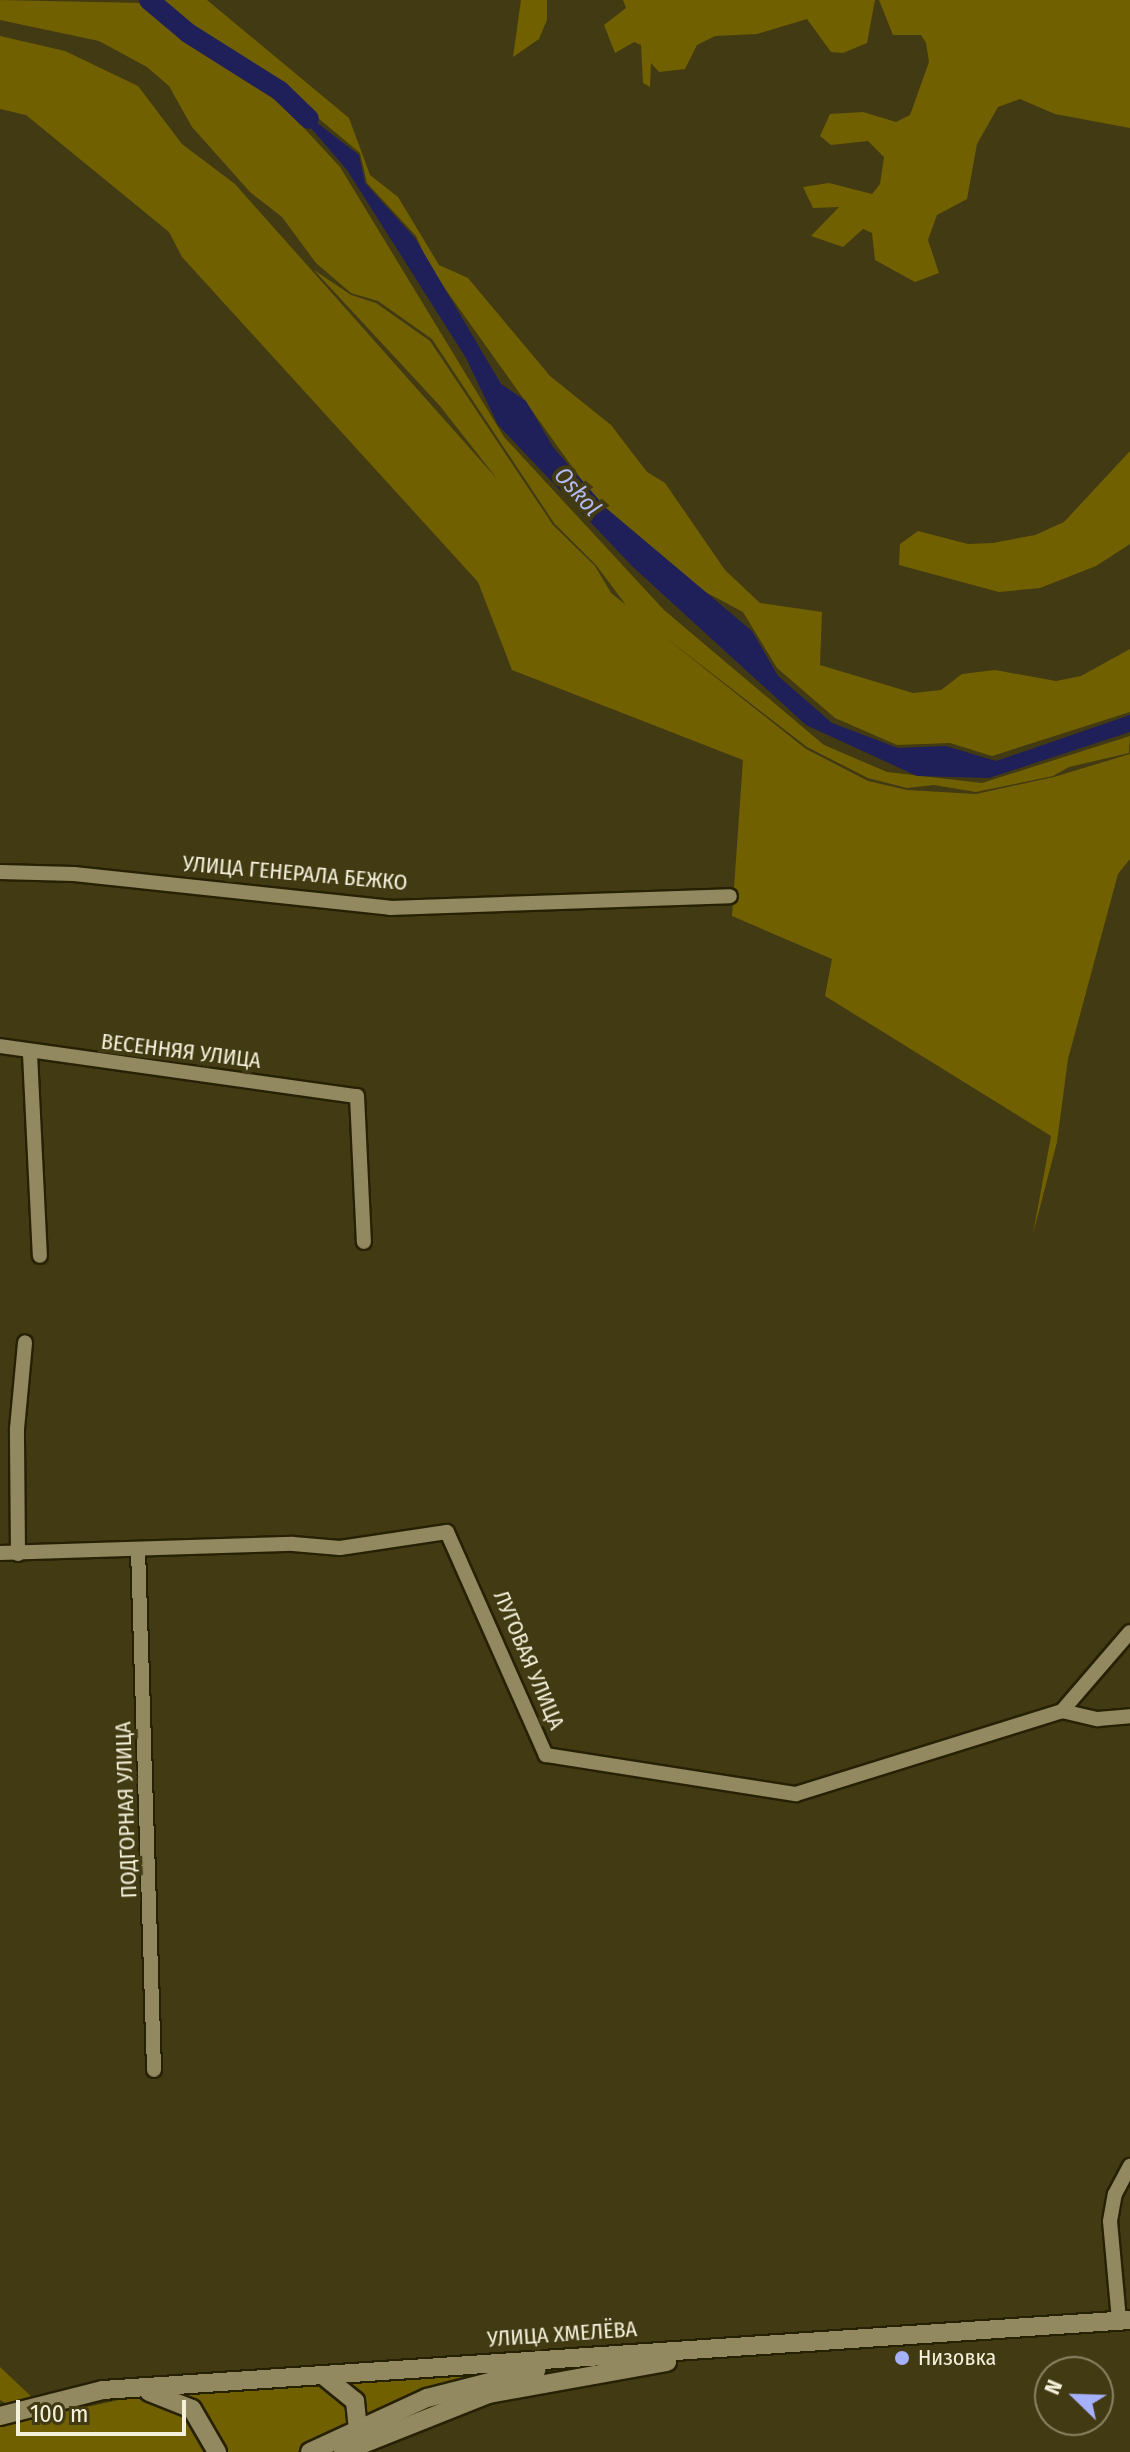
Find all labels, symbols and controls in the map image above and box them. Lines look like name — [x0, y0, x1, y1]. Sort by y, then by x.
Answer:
water label: Oskol — [548, 462, 606, 522]
street label: УЛИЦА ГЕНЕРАЛА БЕЖКО — [182, 850, 408, 896]
street label: ВЕСЕННЯЯ УЛИЦА — [100, 1028, 262, 1074]
street label: ЛУГОВАЯ УЛИЦА — [488, 1587, 570, 1733]
street label: ПОДГОРНАЯ УЛИЦА — [110, 1721, 142, 1899]
street label: УЛИЦА ХМЕЛЁВА — [486, 2316, 638, 2352]
place label: Низовка — [918, 2345, 996, 2371]
marker: Низовка — [893, 2349, 911, 2367]
north arrow — [1034, 2356, 1114, 2436]
text: N — [1038, 2376, 1068, 2399]
scale bar — [20, 2384, 190, 2434]
text: 100 m — [30, 2400, 88, 2428]

